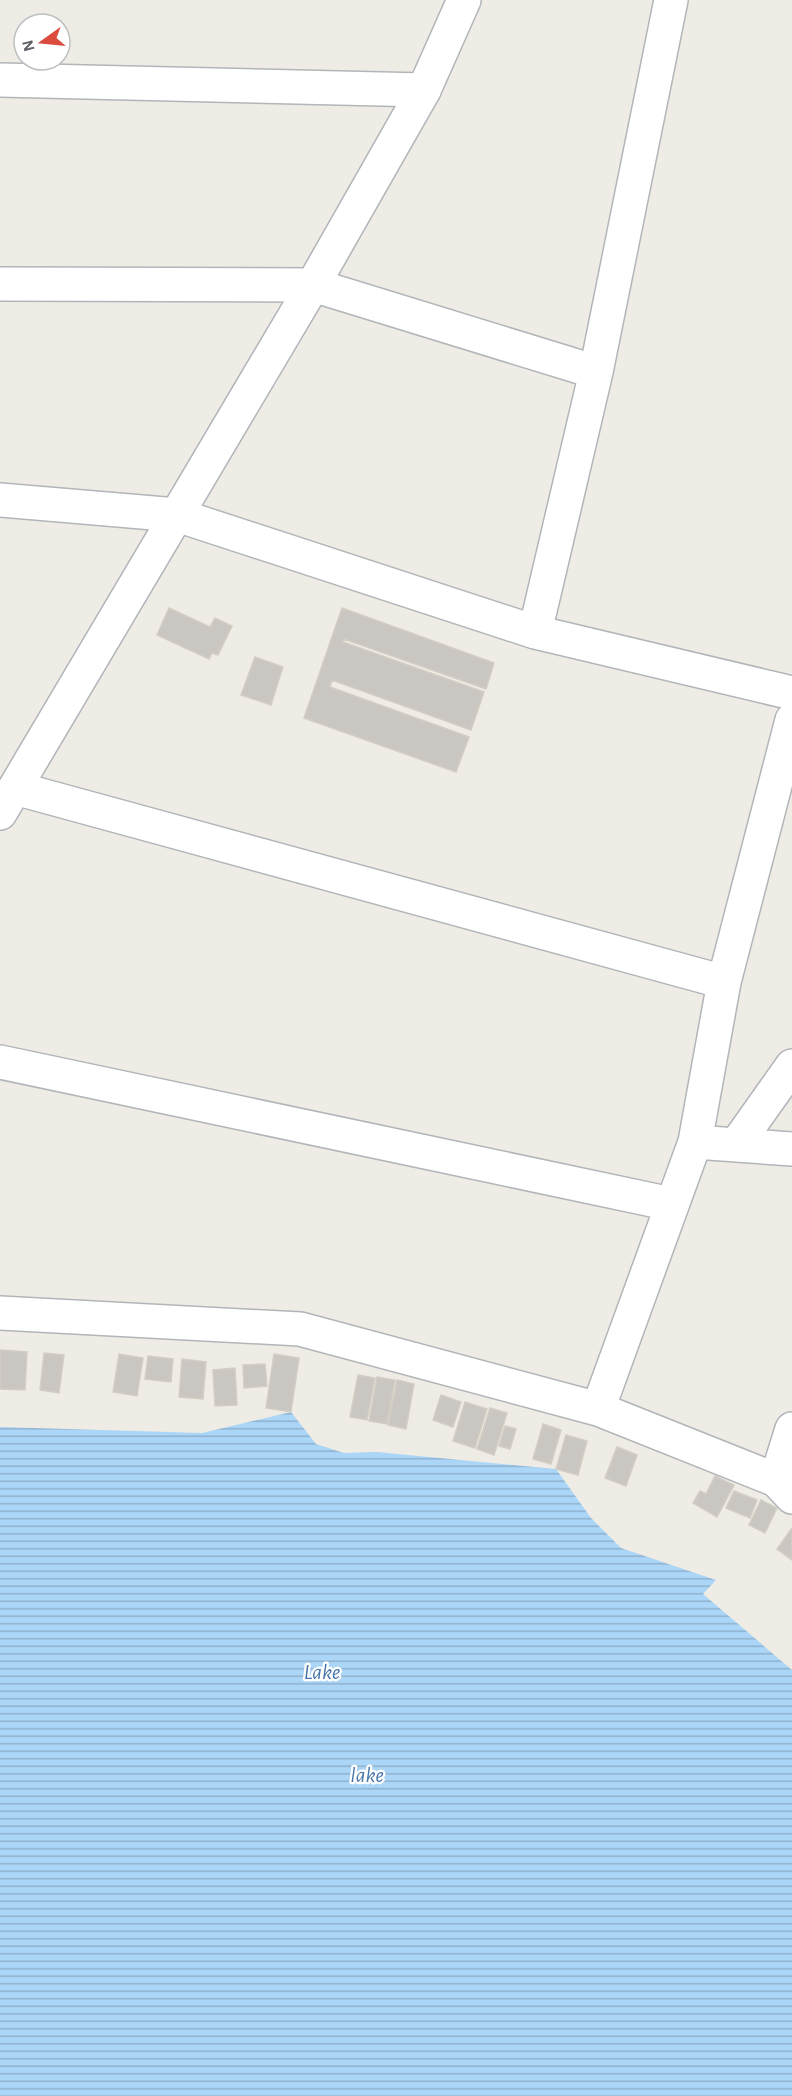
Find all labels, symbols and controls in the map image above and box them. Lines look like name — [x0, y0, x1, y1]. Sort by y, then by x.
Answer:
north arrow — [12, 12, 72, 72]
text: N — [19, 38, 38, 53]
water label: Lake — [304, 1661, 340, 1683]
water label: lake — [350, 1764, 384, 1786]

